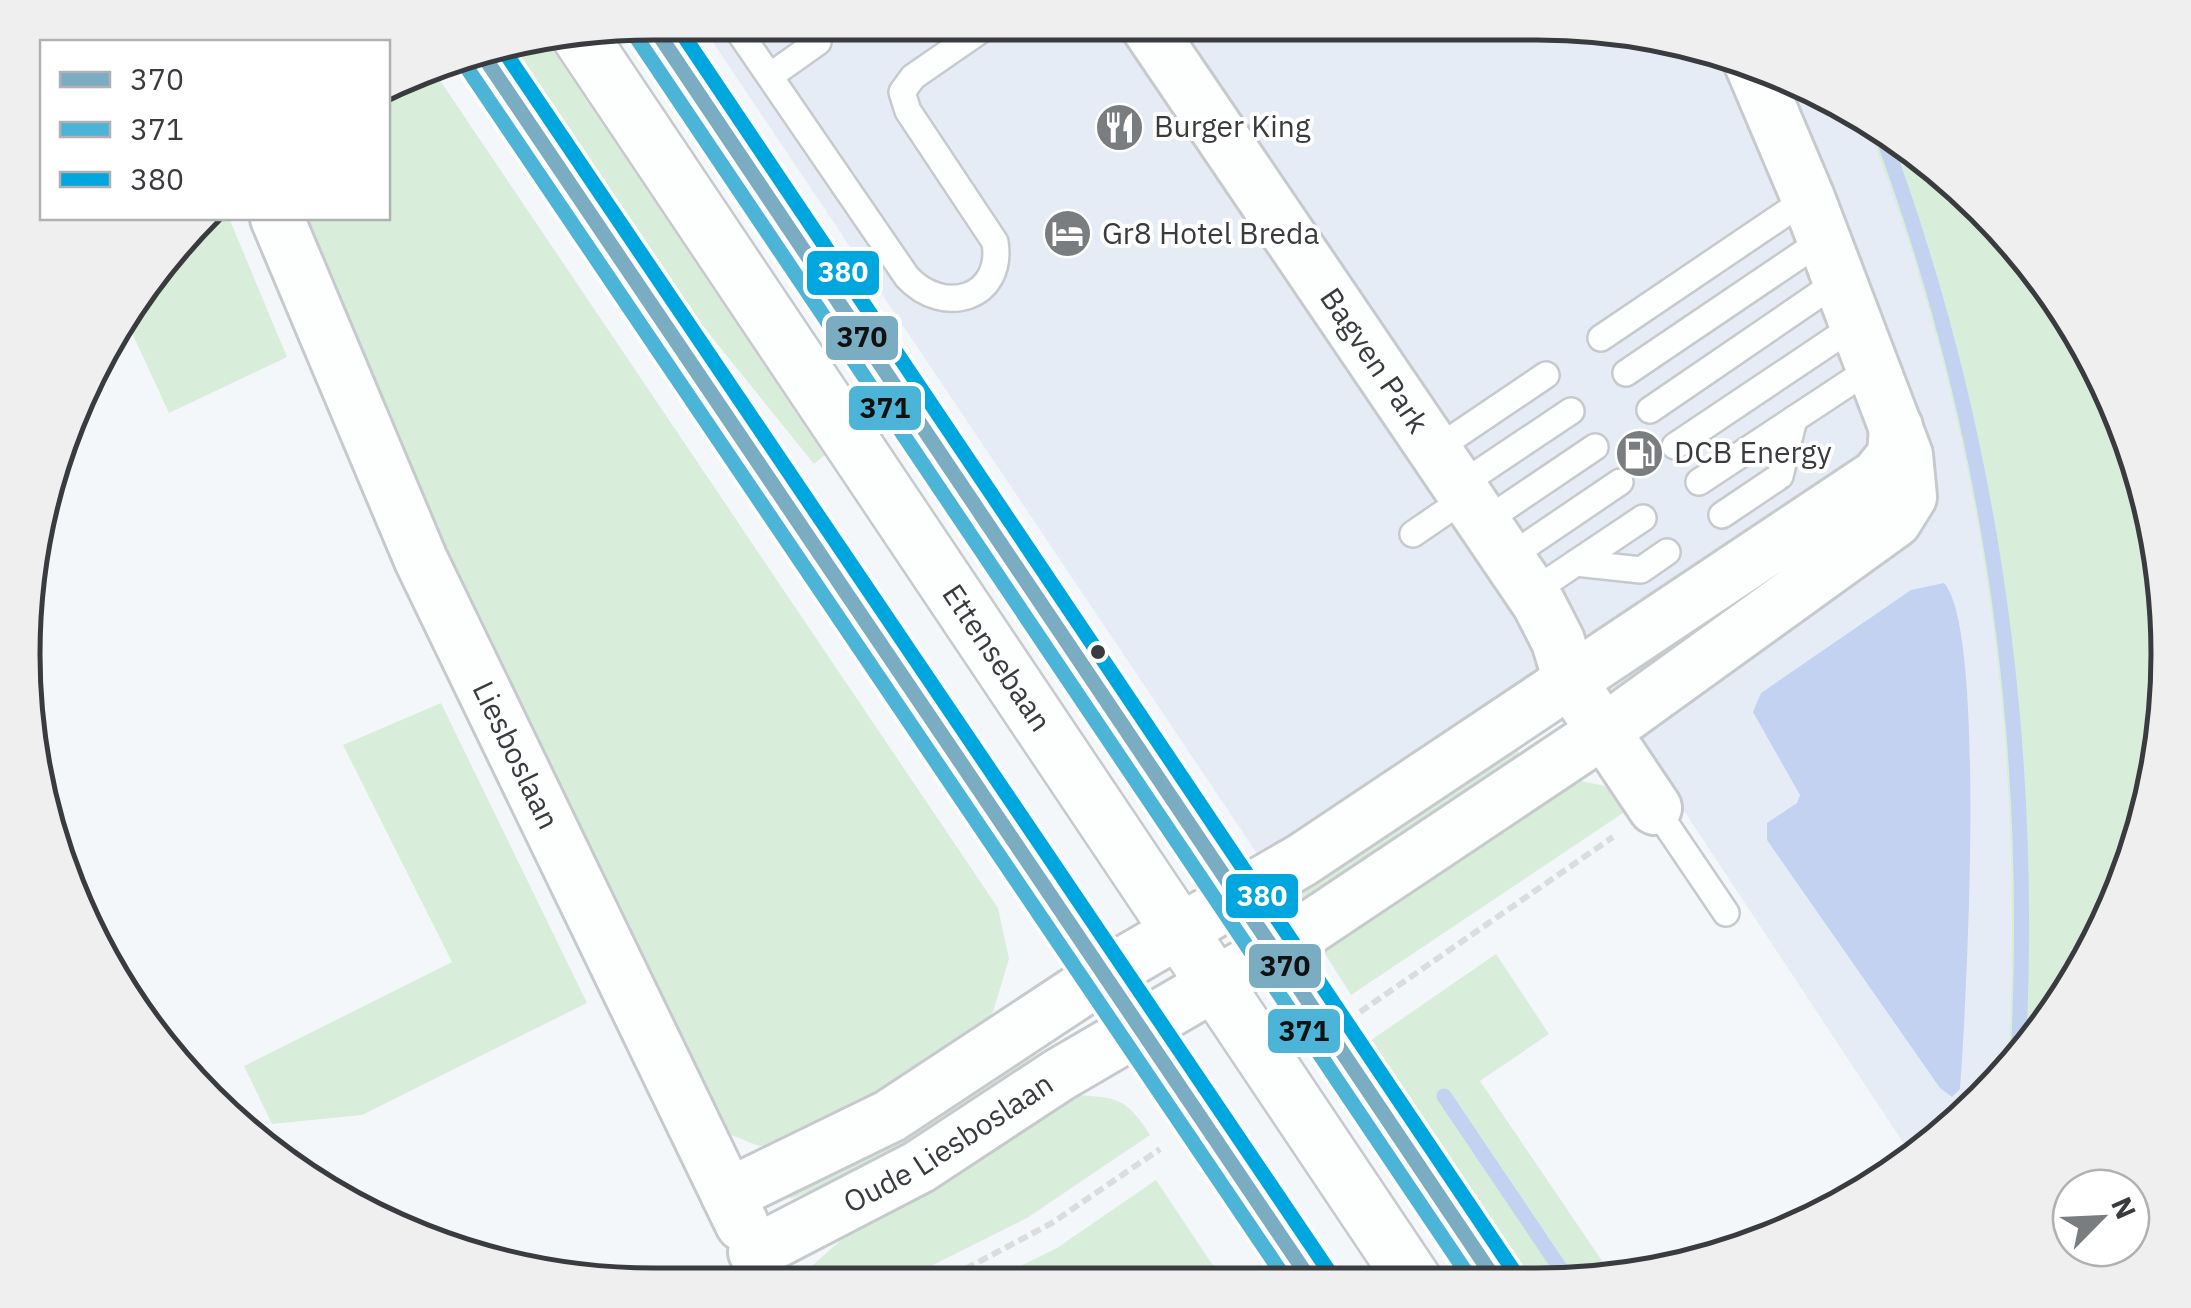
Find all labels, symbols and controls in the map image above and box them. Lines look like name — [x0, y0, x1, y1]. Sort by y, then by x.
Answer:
legend — [40, 40, 390, 220]
text: 370 — [130, 59, 184, 98]
restaurant icon: Burger King — [1093, 101, 1145, 153]
place label: Burger King — [1154, 106, 1311, 145]
text: 371 — [130, 109, 184, 148]
text: 380 — [130, 159, 184, 198]
hotel icon: Gr8 Hotel Breda — [1041, 208, 1093, 260]
place label: Gr8 Hotel Breda — [1102, 213, 1319, 252]
line badge: 380 — [805, 249, 881, 297]
text: 380 — [818, 253, 868, 290]
street label: Bagven Park — [1312, 280, 1438, 440]
line badge: 370 — [824, 314, 900, 362]
text: 370 — [837, 318, 887, 355]
line badge: 371 — [847, 384, 923, 432]
text: 371 — [860, 389, 910, 426]
fuel station icon: DCB Energy — [1613, 427, 1665, 479]
place label: DCB Energy — [1674, 432, 1832, 471]
street label: Ettensebaan — [934, 576, 1061, 738]
unlabelled marker — [1088, 642, 1108, 662]
street label: Liesboslaan — [464, 674, 569, 835]
line badge: 380 — [1224, 872, 1300, 920]
text: 380 — [1237, 877, 1287, 914]
line badge: 370 — [1247, 942, 1323, 990]
text: 370 — [1260, 947, 1310, 984]
line badge: 371 — [1266, 1007, 1342, 1055]
text: 371 — [1279, 1012, 1329, 1049]
street label: Oude Liesboslaan — [836, 1063, 1060, 1221]
north arrow — [2051, 1168, 2151, 1268]
text: N — [2103, 1191, 2145, 1224]

